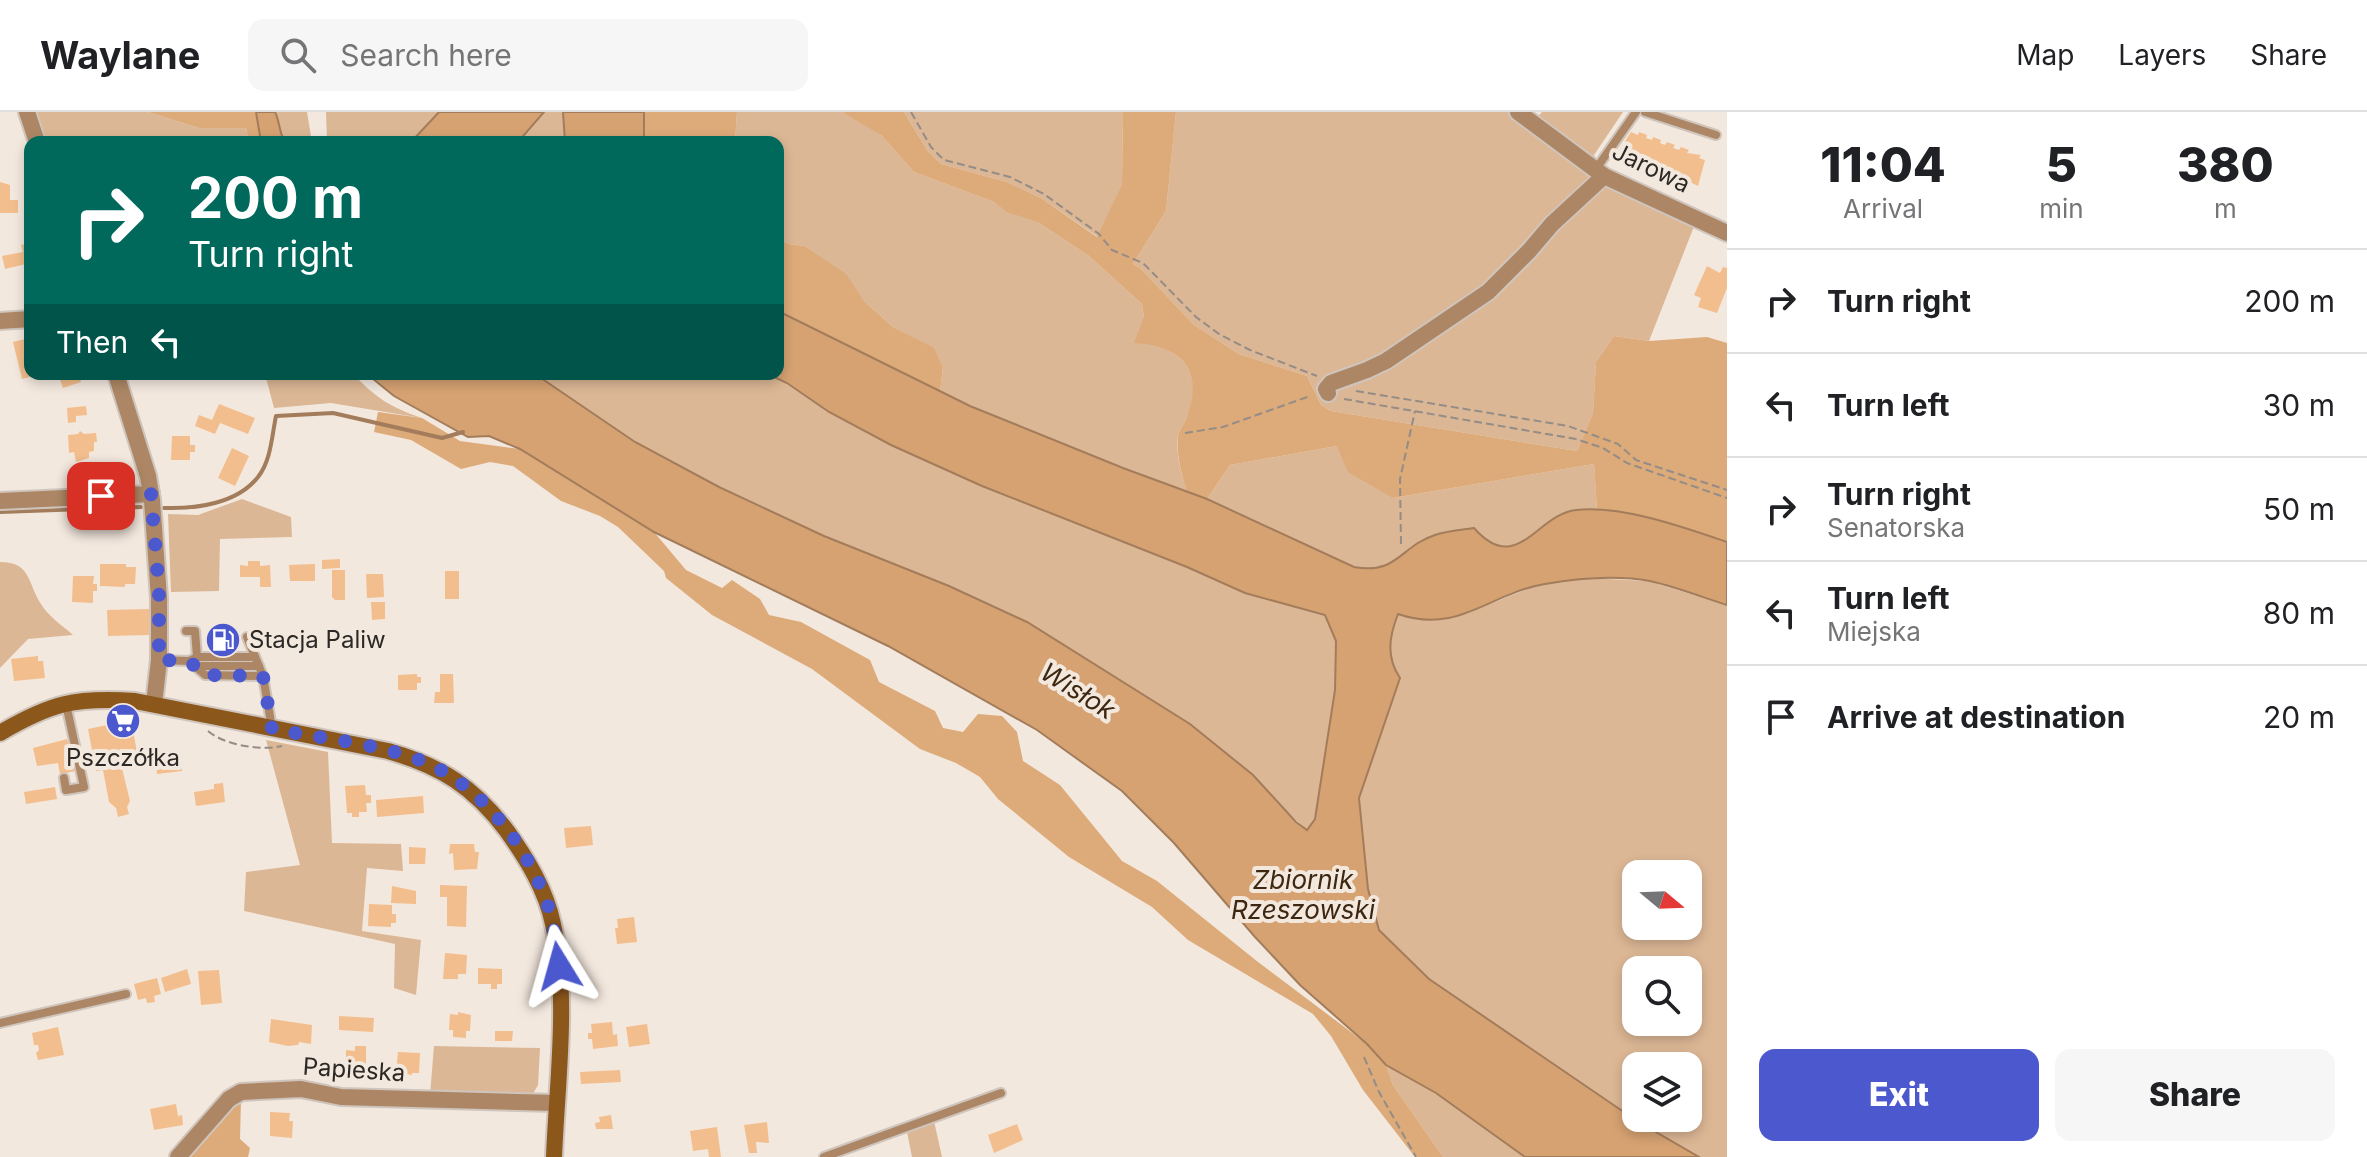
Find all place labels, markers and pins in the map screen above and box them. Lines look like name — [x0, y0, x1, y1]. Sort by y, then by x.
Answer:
pin — [67, 462, 135, 530]
fuel station icon: Stacja Paliw — [204, 621, 242, 659]
place label: Stacja Paliw — [249, 625, 386, 654]
supermarket icon: Pszczółka — [104, 702, 142, 740]
place label: Pszczółka — [66, 743, 180, 772]

